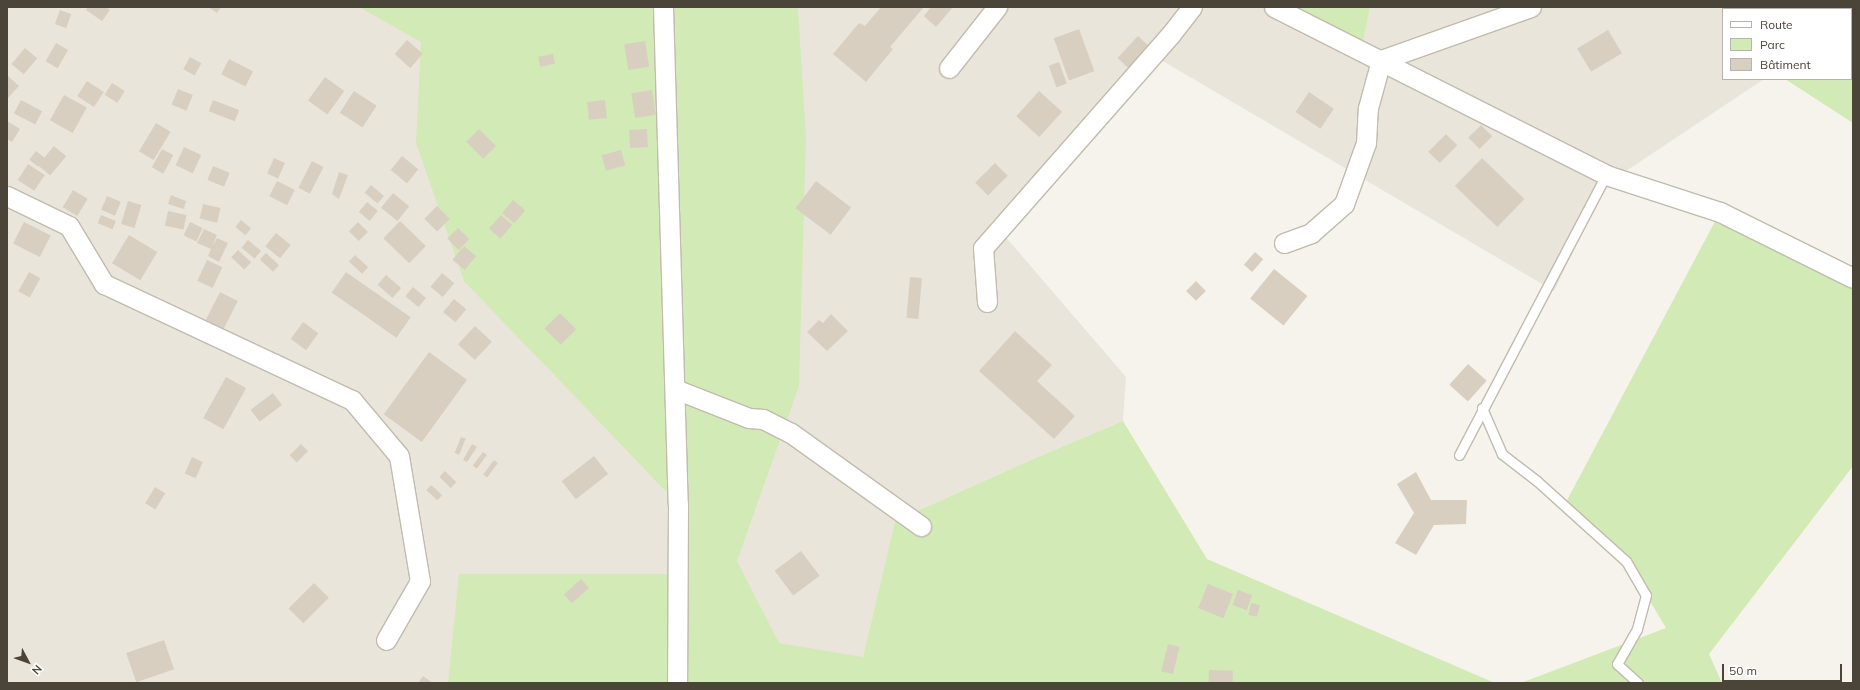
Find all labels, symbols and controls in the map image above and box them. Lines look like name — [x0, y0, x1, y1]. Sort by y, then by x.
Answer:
legend — [1722, 8, 1852, 80]
text: Route — [1760, 17, 1793, 32]
text: Parc — [1760, 37, 1785, 52]
text: Bâtiment — [1760, 57, 1811, 72]
north arrow — [8, 642, 48, 682]
scale bar — [1724, 656, 1844, 682]
text: N — [29, 662, 45, 678]
text: 50 m — [1729, 663, 1757, 678]

